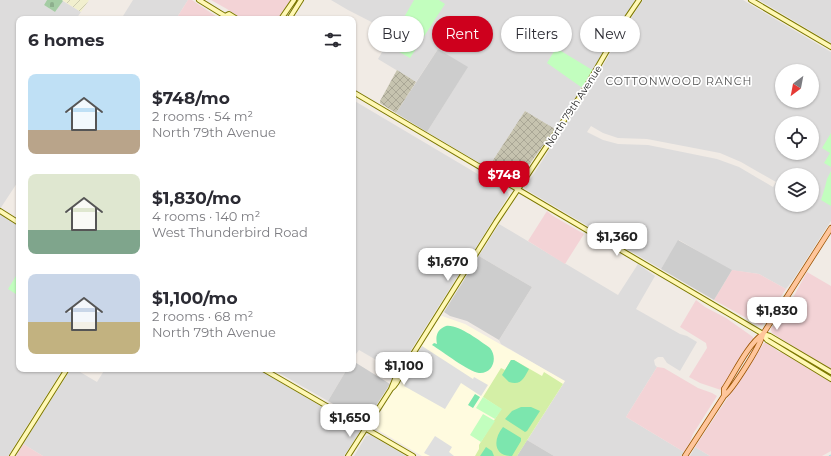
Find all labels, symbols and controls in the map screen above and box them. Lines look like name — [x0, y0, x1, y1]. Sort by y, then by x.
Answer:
chip: Buy — [368, 16, 424, 52]
chip: Rent — [432, 16, 493, 52]
chip: Filters — [501, 16, 572, 52]
chip: New — [580, 16, 640, 52]
icon: filters — [322, 29, 344, 51]
text: 6 homes — [28, 30, 104, 50]
street label: North 79th Avenue — [542, 63, 605, 150]
north arrow — [775, 64, 819, 108]
map controls — [775, 64, 819, 212]
district label: COTTONWOOD RANCH — [605, 74, 753, 88]
text: $748/mo — [152, 88, 230, 108]
icon: home — [60, 90, 108, 138]
text: 2 rooms · 54 m² — [152, 108, 253, 124]
button: locate — [775, 116, 819, 160]
text: North 79th Avenue — [152, 124, 276, 140]
pin: $748 — [480, 161, 528, 195]
text: $748 — [487, 166, 521, 182]
button: layers — [775, 168, 819, 212]
text: $1,830/mo — [152, 188, 241, 208]
icon: home — [60, 190, 108, 238]
text: 4 rooms · 140 m² — [152, 208, 260, 224]
pin: $1,360 — [584, 223, 650, 257]
text: West Thunderbird Road — [152, 224, 308, 240]
text: $1,360 — [596, 228, 638, 244]
pin: $1,670 — [415, 248, 481, 282]
text: $1,670 — [427, 253, 469, 269]
text: $1,100/mo — [152, 288, 238, 308]
icon: home — [60, 290, 108, 338]
pin: $1,830 — [744, 297, 810, 331]
text: $1,830 — [756, 302, 798, 318]
text: 2 rooms · 68 m² — [152, 308, 253, 324]
text: North 79th Avenue — [152, 324, 276, 340]
pin: $1,100 — [371, 352, 437, 386]
text: $1,100 — [384, 357, 424, 373]
pin: $1,650 — [317, 404, 383, 438]
text: $1,650 — [329, 409, 371, 425]

